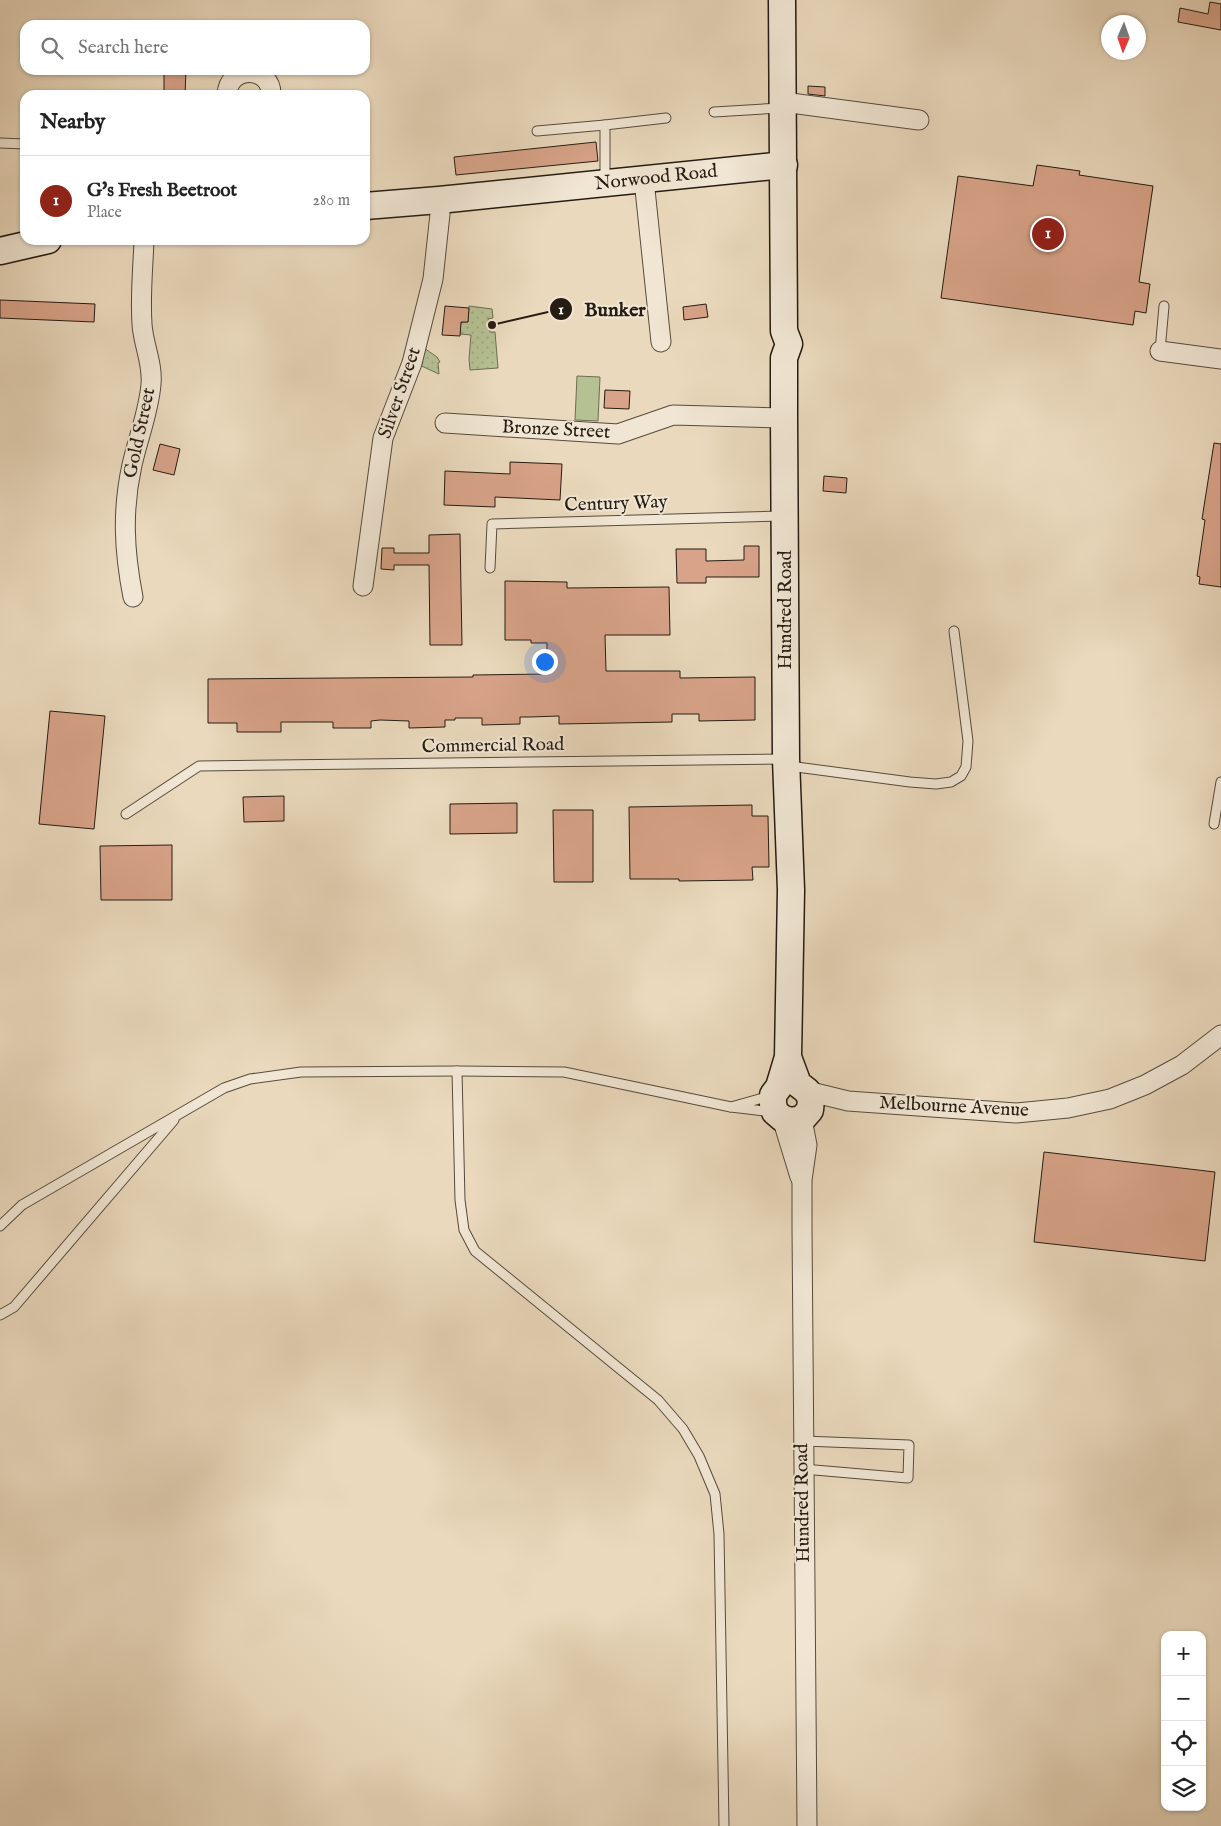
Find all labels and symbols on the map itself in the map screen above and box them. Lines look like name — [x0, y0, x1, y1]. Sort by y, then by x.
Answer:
north arrow — [1101, 15, 1146, 60]
street label: Norwood Road — [594, 160, 719, 196]
pin: 1 — [1032, 215, 1064, 253]
callout: Bunker — [549, 291, 655, 326]
text: Bunker — [584, 298, 646, 323]
text: 1 — [558, 300, 564, 319]
street label: Silver Street — [373, 344, 427, 442]
street label: Gold Street — [119, 385, 161, 480]
street label: Bronze Street — [501, 415, 611, 445]
street label: Century Way — [564, 490, 669, 518]
street label: Hundred Road — [774, 550, 798, 670]
your location — [532, 649, 558, 675]
street label: Commercial Road — [422, 733, 565, 759]
street label: Melbourne Avenue — [879, 1091, 1030, 1123]
street label: Hundred Road — [790, 1442, 816, 1563]

